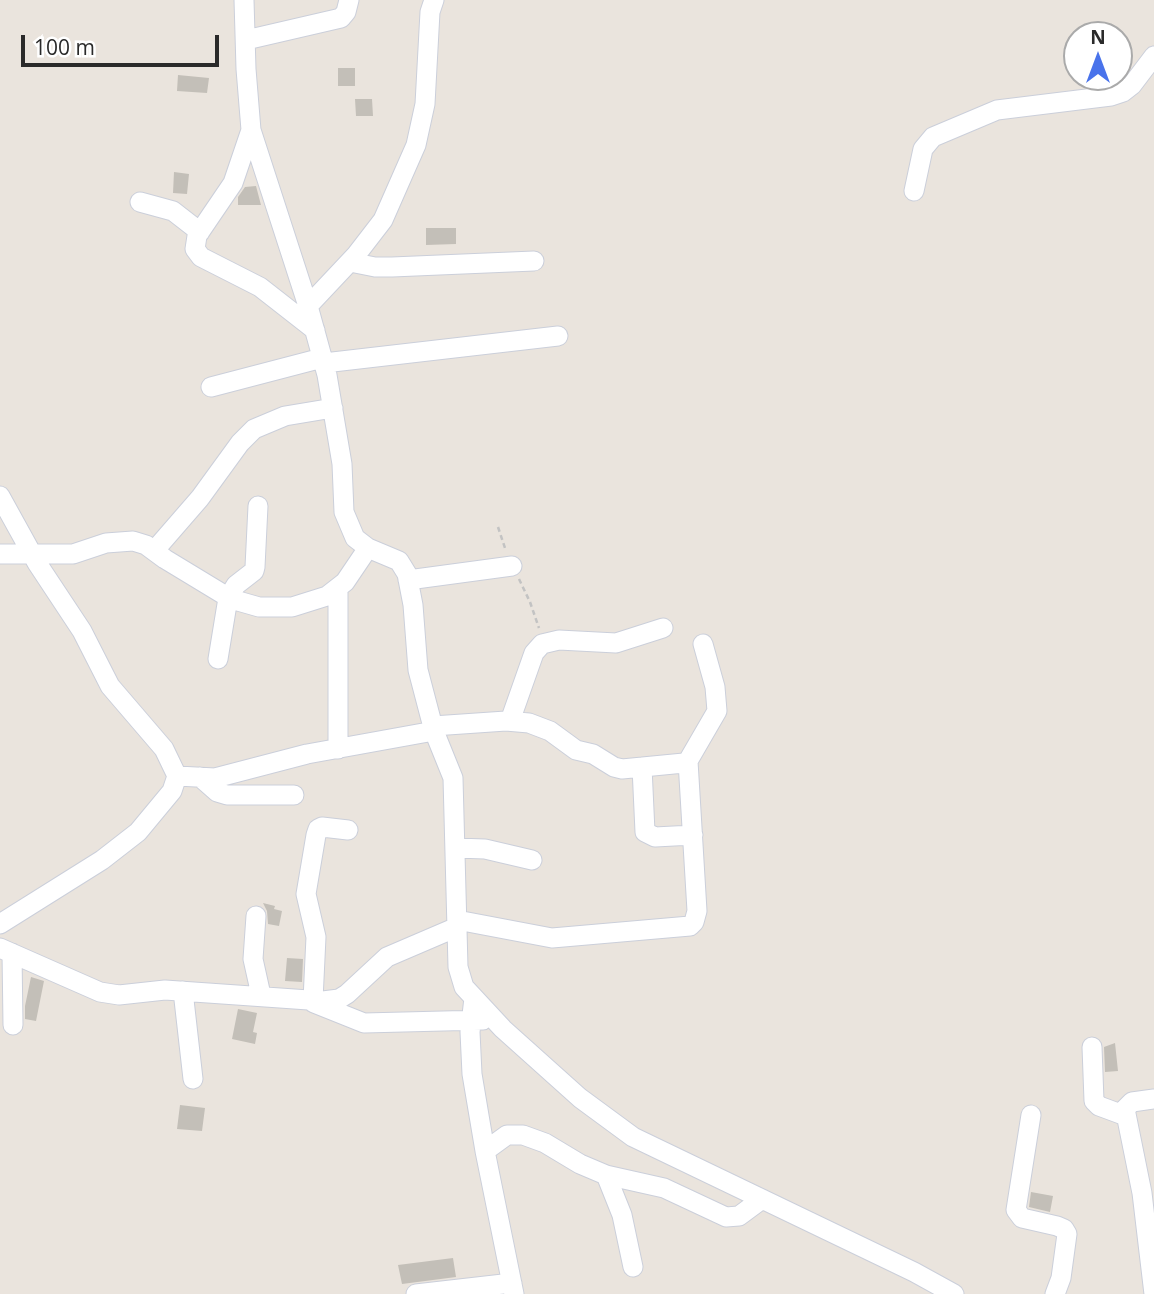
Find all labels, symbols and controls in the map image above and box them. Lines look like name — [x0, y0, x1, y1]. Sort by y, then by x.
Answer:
scale bar — [24, 21, 222, 65]
north arrow — [1063, 21, 1133, 91]
text: N — [1090, 24, 1106, 50]
text: 100 m — [34, 33, 95, 61]

